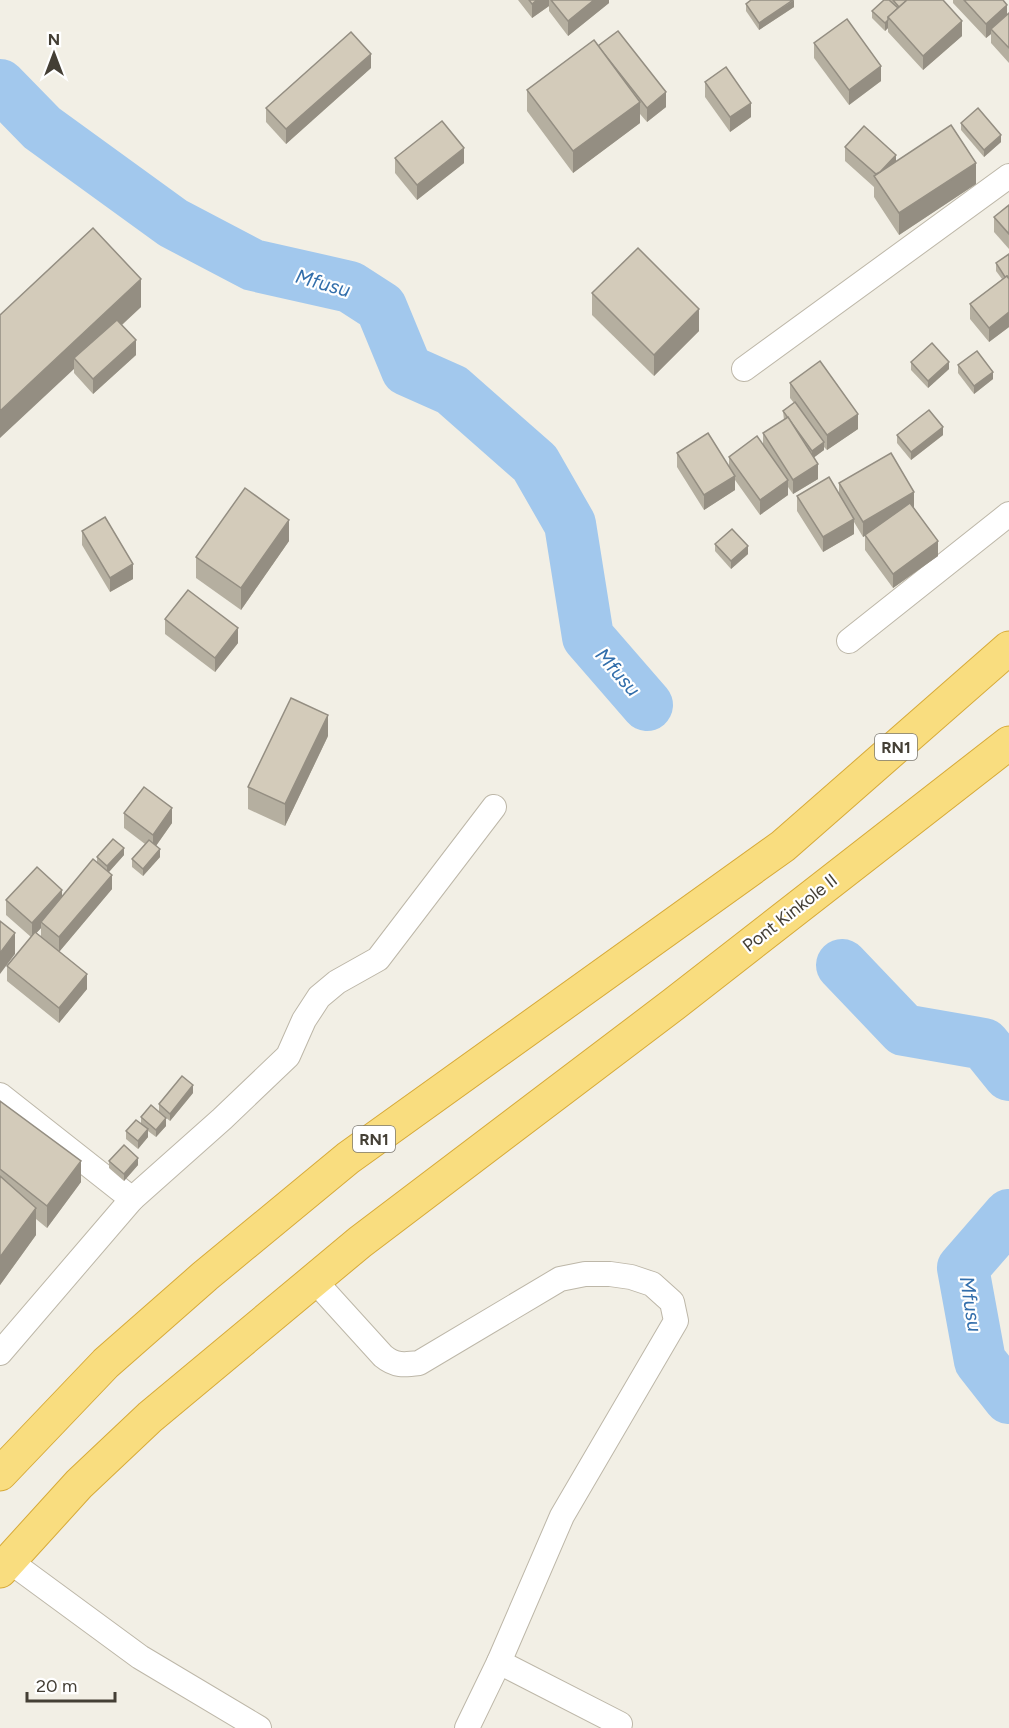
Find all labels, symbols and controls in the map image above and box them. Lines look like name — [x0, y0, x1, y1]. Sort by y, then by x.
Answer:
north arrow — [24, 24, 84, 84]
text: N — [48, 30, 60, 49]
water label: Mfusu — [293, 264, 353, 302]
water label: Mfusu — [591, 643, 645, 701]
road number: RN1 — [875, 734, 917, 760]
street label: Pont Kinkole II — [738, 869, 842, 957]
road number: RN1 — [353, 1126, 395, 1152]
water label: Mfusu — [955, 1274, 987, 1334]
scale bar — [27, 1665, 116, 1703]
text: 20 m — [36, 1675, 77, 1697]

